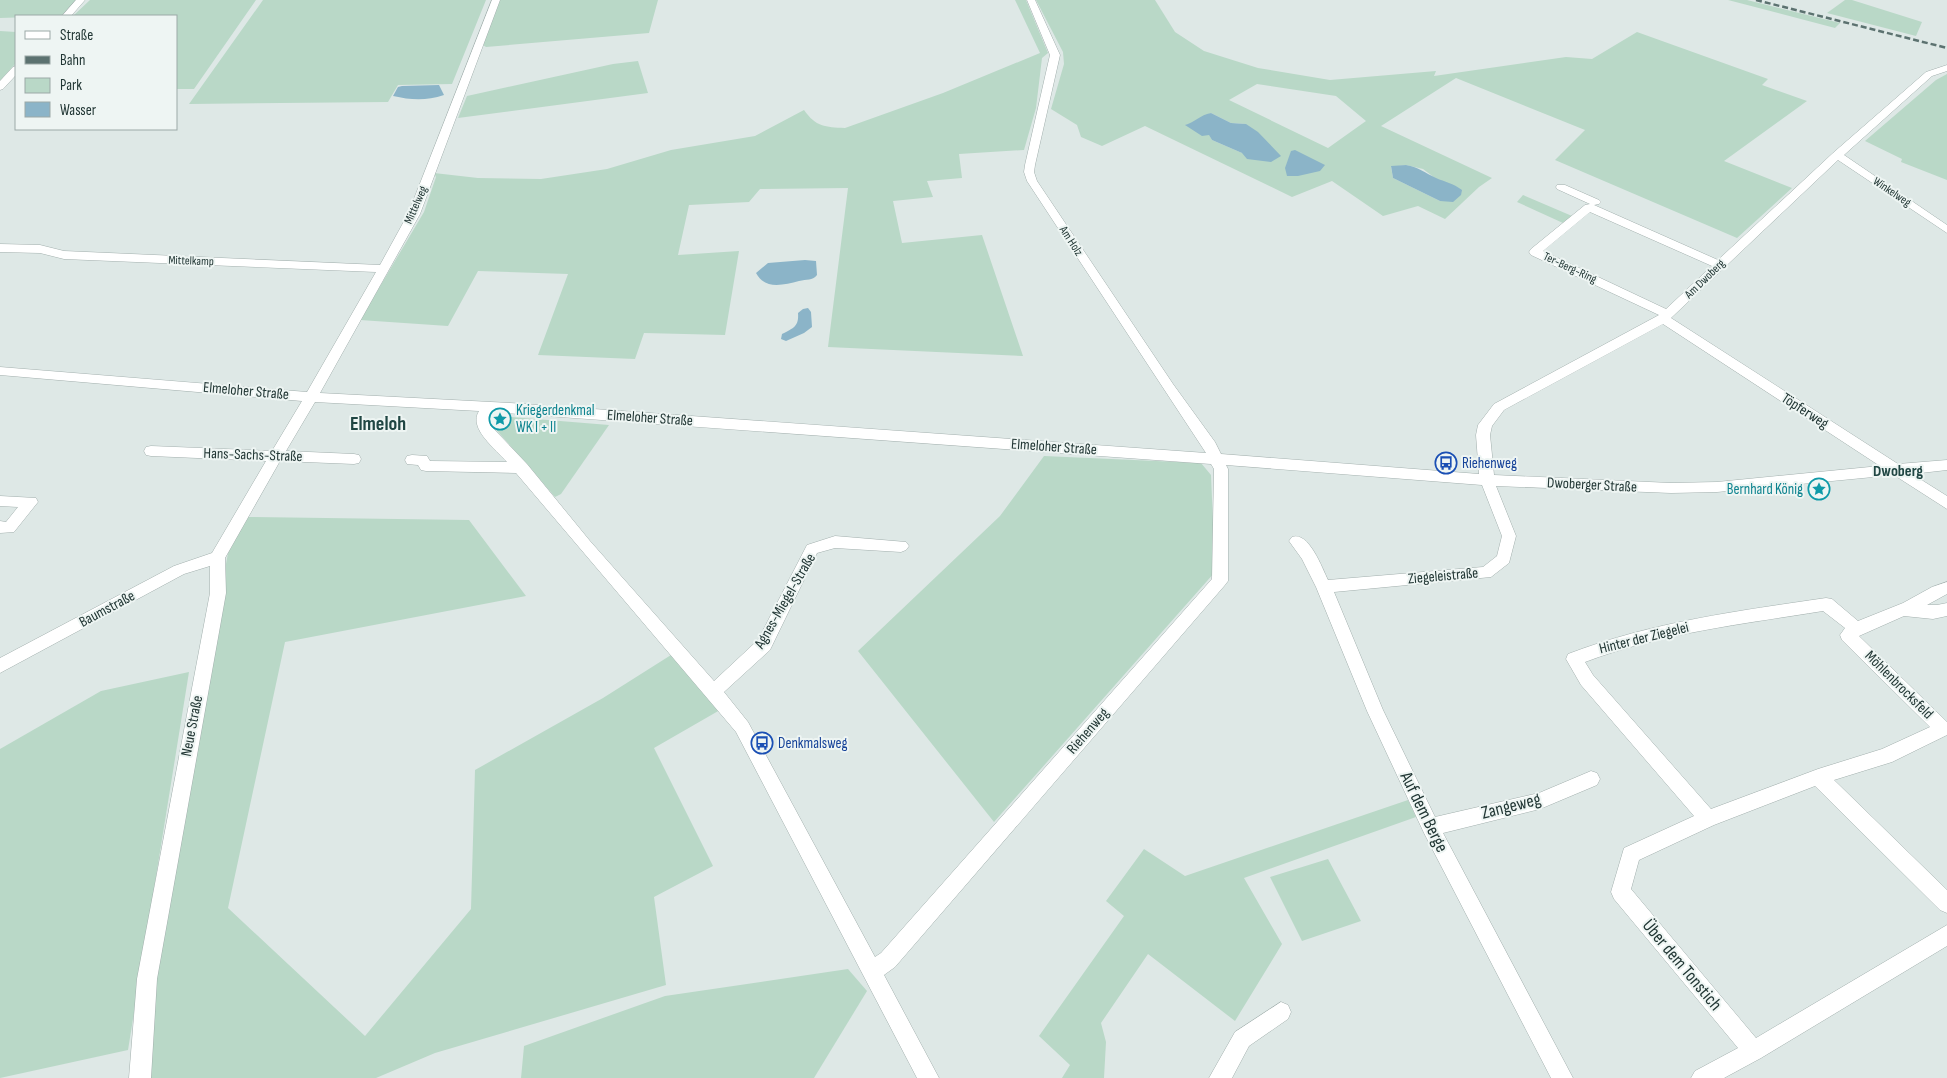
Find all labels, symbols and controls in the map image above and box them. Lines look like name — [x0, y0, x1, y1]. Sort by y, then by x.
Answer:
legend — [15, 15, 178, 130]
text: Straße — [60, 26, 93, 45]
text: Bahn — [60, 51, 85, 70]
text: Park — [60, 76, 82, 95]
text: Wasser — [60, 101, 97, 120]
street label: Winkelweg — [1870, 174, 1914, 210]
street label: Mittelweg — [401, 184, 431, 226]
street label: Am Holz — [1055, 222, 1087, 259]
street label: Ter-Berg-Ring — [1541, 249, 1599, 287]
street label: Mittelkamp — [168, 253, 214, 269]
street label: Am Dwoberg — [1681, 256, 1728, 303]
street label: Elmeloher Straße — [202, 378, 290, 404]
street label: Töpferweg — [1778, 389, 1832, 433]
place label: Kriegerdenkmal WK I + II — [516, 401, 594, 437]
street label: Elmeloher Straße — [606, 406, 694, 430]
place icon: Kriegerdenkmal WK I + II — [488, 407, 512, 431]
district label: Elmeloh — [350, 412, 406, 436]
street label: Elmeloher Straße — [1010, 435, 1098, 459]
street label: Hans-Sachs-Straße — [203, 444, 303, 466]
bus stop icon: Riehenweg — [1434, 451, 1458, 475]
place label: Riehenweg — [1462, 454, 1517, 473]
district label: Dwoberg — [1873, 462, 1923, 481]
street label: Dwoberger Straße — [1547, 473, 1637, 497]
place icon: Bernhard König — [1807, 477, 1831, 501]
place label: Bernhard König — [1727, 480, 1803, 499]
street label: Agnes-Miegel-Straße — [750, 550, 820, 653]
street label: Ziegeleistraße — [1407, 563, 1479, 589]
street label: Baumstraße — [76, 586, 138, 632]
street label: Hinter der Ziegelei — [1597, 618, 1691, 658]
street label: Möhlenbrocksfeld — [1861, 647, 1937, 723]
street label: Neue Straße — [177, 694, 207, 758]
street label: Riehenweg — [1063, 704, 1113, 758]
bus stop icon: Denkmalsweg — [750, 731, 774, 755]
place label: Denkmalsweg — [778, 734, 848, 753]
street label: Auf dem Berge — [1395, 768, 1452, 856]
street label: Zangeweg — [1479, 788, 1543, 824]
street label: Über dem Tonstich — [1638, 915, 1726, 1015]

